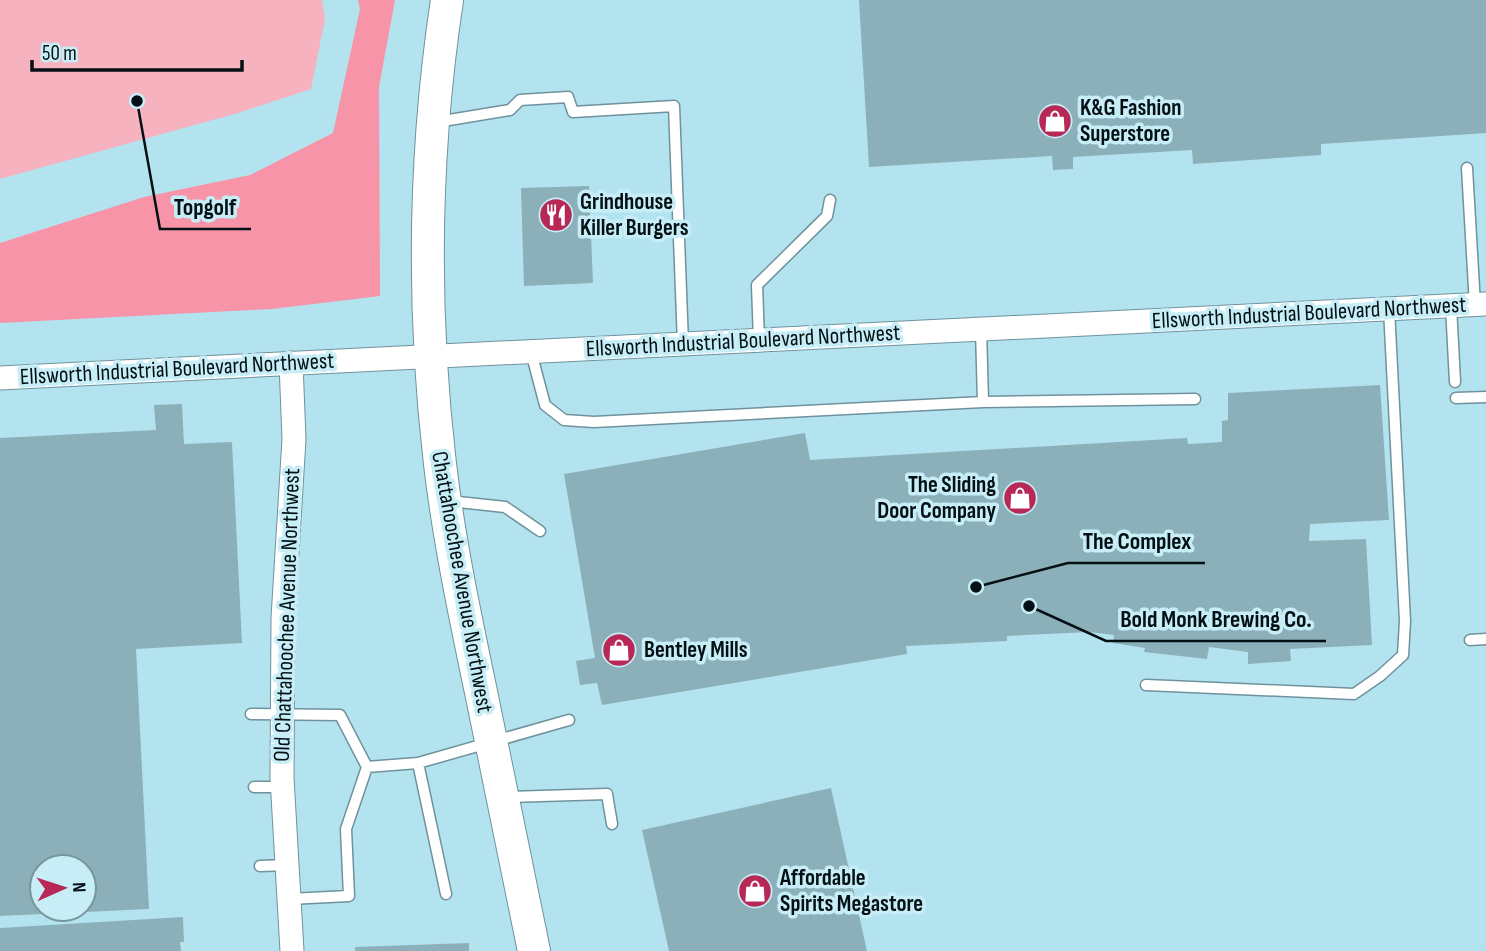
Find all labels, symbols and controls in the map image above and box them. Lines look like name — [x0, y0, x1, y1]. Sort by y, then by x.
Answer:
scale bar — [32, 28, 242, 72]
text: 50 m — [42, 41, 77, 66]
place label: K&G Fashion Superstore — [1080, 94, 1181, 148]
shop icon: K&G Fashion Superstore — [1036, 102, 1074, 140]
callout: Topgolf — [160, 184, 251, 229]
place label: Grindhouse Killer Burgers — [580, 188, 689, 242]
text: Topgolf — [174, 193, 237, 222]
restaurant icon: Grindhouse Killer Burgers — [537, 196, 575, 234]
street label: Ellsworth Industrial Boulevard Northwest — [1151, 291, 1467, 335]
street label: Ellsworth Industrial Boulevard Northwest — [585, 319, 901, 363]
street label: Ellsworth Industrial Boulevard Northwest — [19, 347, 335, 391]
street label: Chattahoochee Avenue Northwest — [425, 449, 499, 715]
street label: Old Chattahoochee Avenue Northwest — [268, 468, 306, 762]
place label: The Sliding Door Company — [877, 471, 996, 525]
shop icon: The Sliding Door Company — [1001, 479, 1039, 517]
callout: The Complex — [1068, 518, 1205, 563]
text: The Complex — [1083, 527, 1191, 556]
callout: Bold Monk Brewing Co. — [1106, 596, 1326, 641]
text: Bold Monk Brewing Co. — [1120, 605, 1312, 634]
shop icon: Bentley Mills — [600, 631, 638, 669]
place label: Bentley Mills — [644, 636, 748, 664]
north arrow — [28, 853, 98, 923]
place label: Affordable Spirits Megastore — [779, 864, 923, 918]
shop icon: Affordable Spirits Megastore — [736, 872, 774, 910]
text: N — [67, 882, 90, 893]

